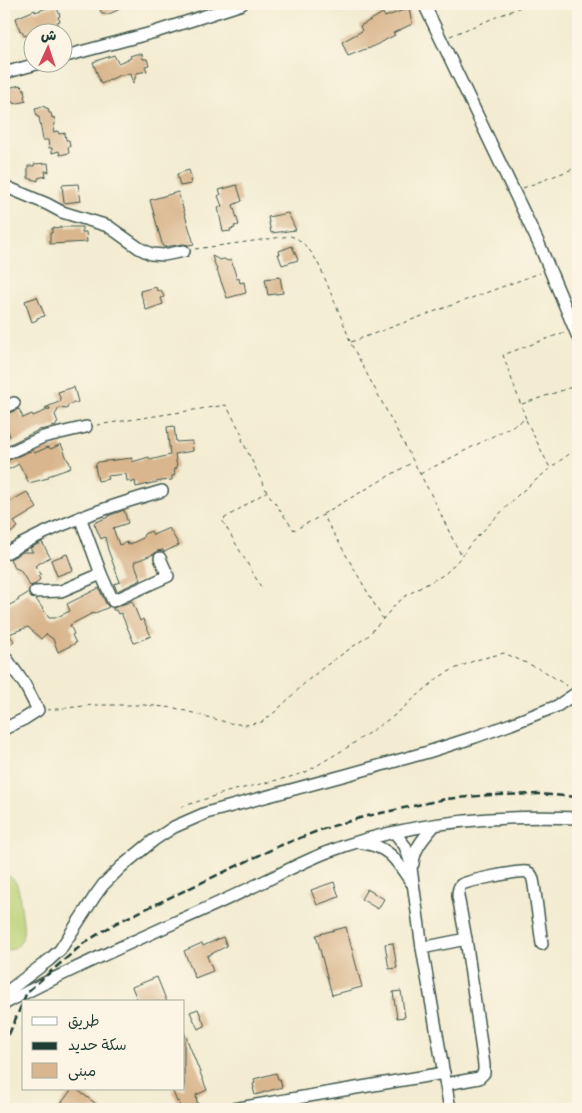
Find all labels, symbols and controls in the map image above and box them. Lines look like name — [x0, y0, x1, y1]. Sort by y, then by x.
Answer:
north arrow — [22, 22, 72, 72]
text: ش — [41, 26, 57, 44]
legend — [22, 1000, 185, 1090]
text: طريق — [68, 1011, 100, 1030]
text: سكة حديد — [68, 1035, 127, 1054]
text: مبنى — [68, 1061, 96, 1081]

